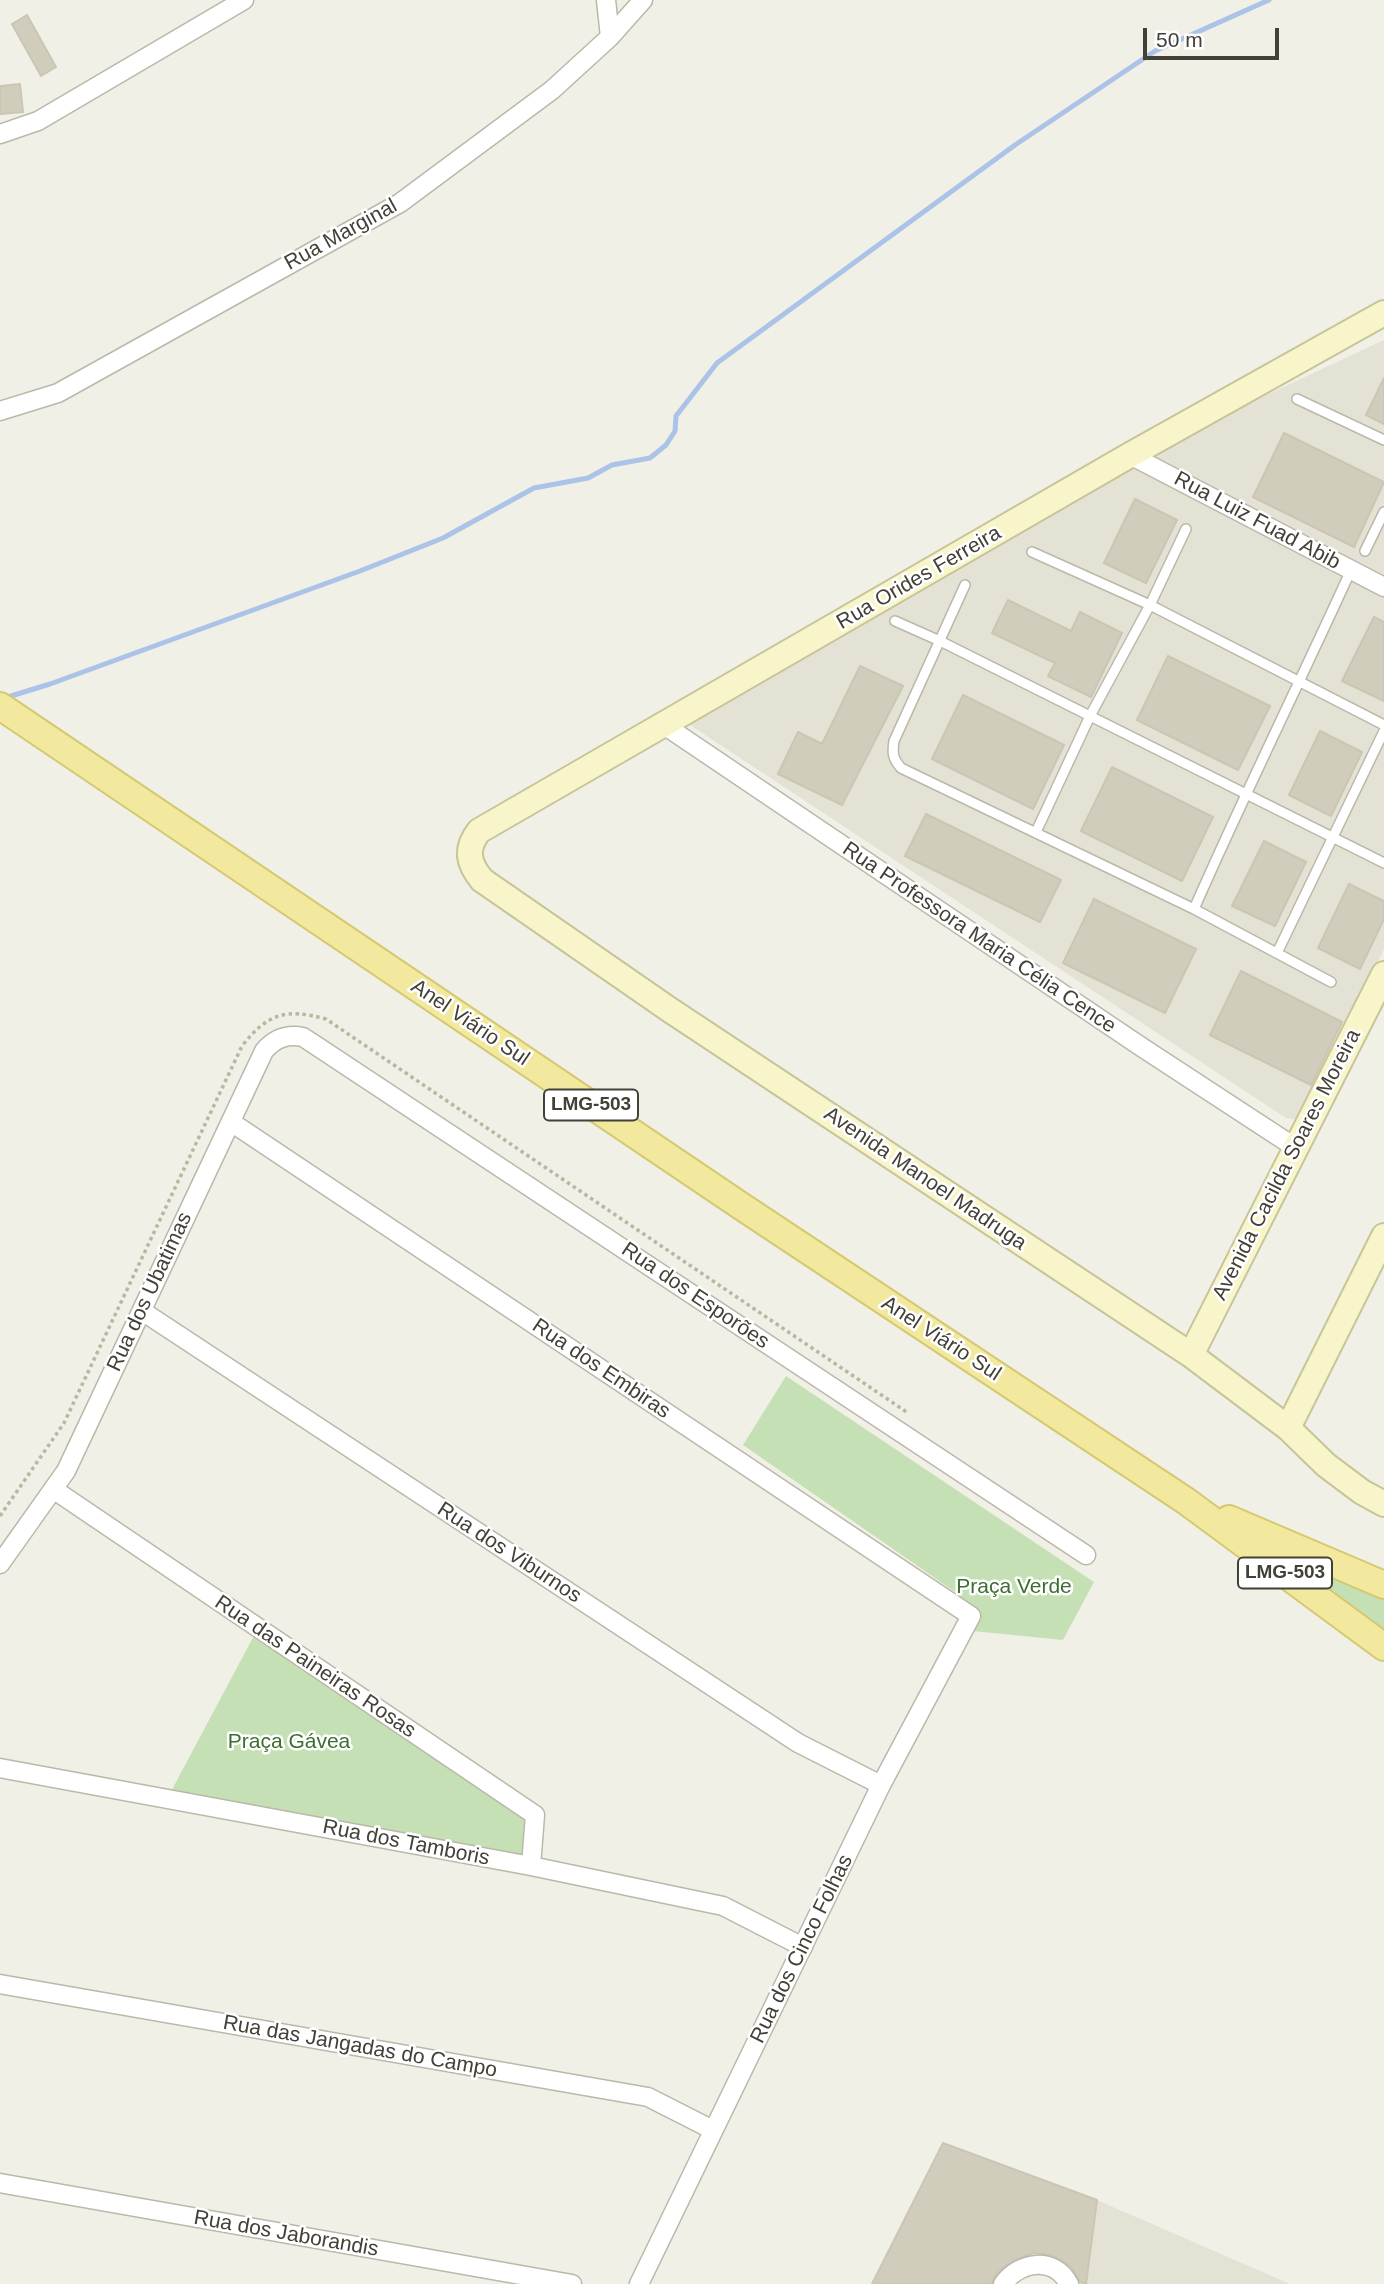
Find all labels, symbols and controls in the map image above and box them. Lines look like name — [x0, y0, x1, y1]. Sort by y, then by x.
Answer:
scale bar — [1146, 14, 1282, 58]
text: 50 m — [1156, 28, 1203, 51]
street label: Rua Marginal — [280, 194, 402, 276]
street label: Rua Luiz Fuad Abib — [1170, 467, 1344, 575]
street label: Rua Orides Ferreira — [832, 521, 1006, 635]
street label: Rua Professora Maria Célia Cence — [837, 837, 1121, 1039]
street label: Anel Viário Sul — [406, 974, 534, 1072]
street label: Avenida Cacilda Soares Moreira — [1208, 1025, 1366, 1305]
road number: LMG-503 — [544, 1090, 638, 1120]
street label: Avenida Manoel Madruga — [819, 1102, 1031, 1256]
street label: Rua dos Ubatimas — [102, 1208, 198, 1376]
street label: Rua dos Esporões — [616, 1237, 774, 1355]
street label: Anel Viário Sul — [877, 1291, 1005, 1387]
street label: Rua dos Embiras — [527, 1314, 675, 1424]
street label: Rua dos Viburnos — [432, 1497, 586, 1609]
road number: LMG-503 — [1238, 1558, 1332, 1588]
park label: Praça Verde — [956, 1574, 1072, 1600]
street label: Rua das Paineiras Rosas — [210, 1590, 420, 1744]
park label: Praça Gávea — [228, 1729, 350, 1755]
street label: Rua dos Tamboris — [321, 1814, 491, 1872]
street label: Rua dos Cinco Folhas — [745, 1851, 859, 2047]
street label: Rua das Jangadas do Campo — [221, 2010, 499, 2084]
street label: Rua dos Jaborandis — [192, 2205, 380, 2263]

